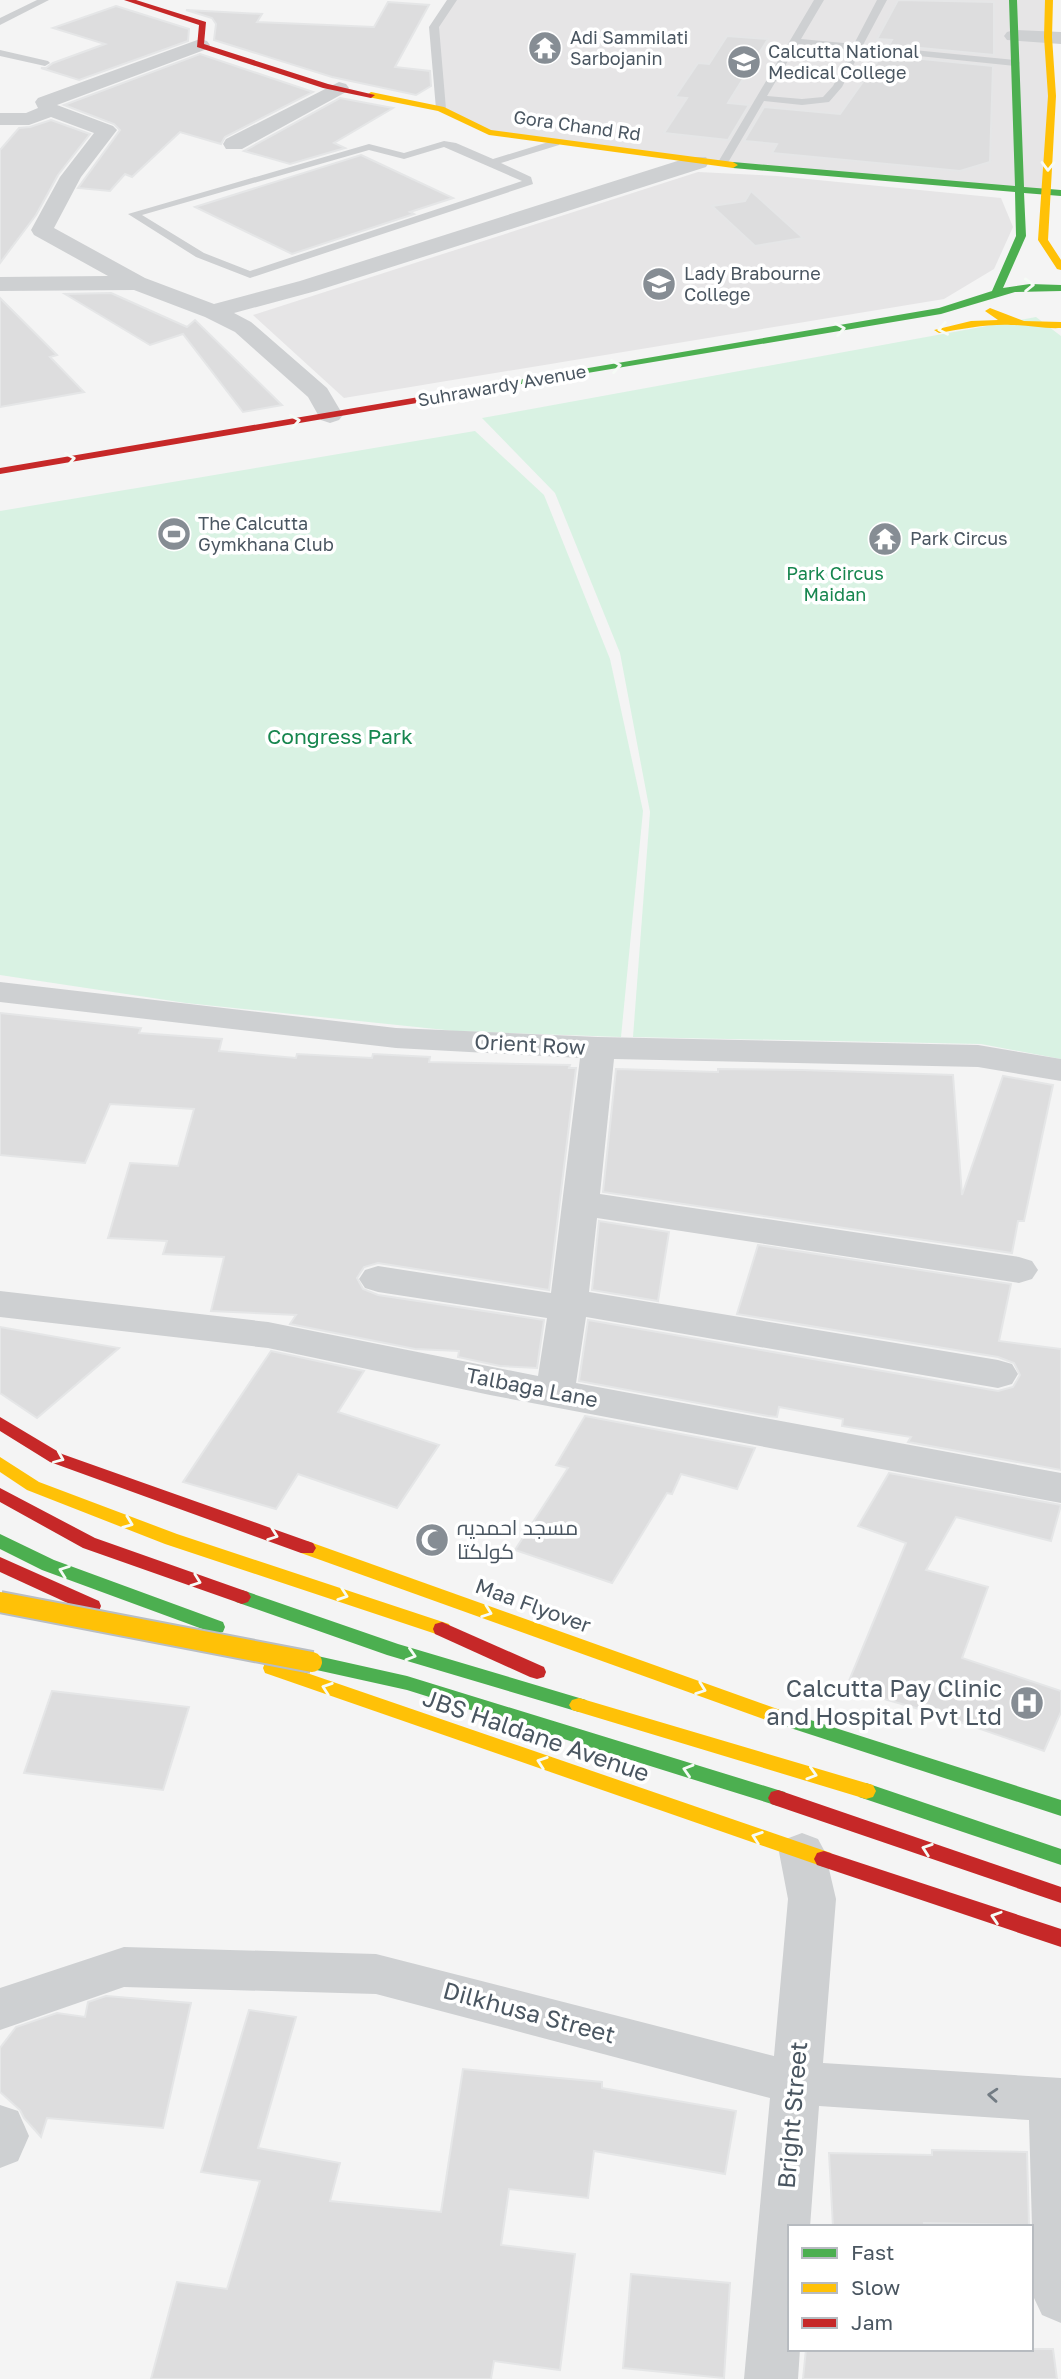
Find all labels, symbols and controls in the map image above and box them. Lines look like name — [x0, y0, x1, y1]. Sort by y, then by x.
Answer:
place label: Adi Sammilati Sarbojanin — [570, 26, 688, 69]
temple icon: Adi Sammilati Sarbojanin — [526, 29, 564, 67]
place label: Calcutta National Medical College — [768, 40, 919, 83]
school or university icon: Calcutta National Medical College — [725, 43, 763, 81]
street label: Gora Chand Rd — [512, 105, 642, 145]
one-way arrow — [1040, 161, 1056, 172]
place label: Lady Brabourne College — [684, 262, 821, 305]
school or university icon: Lady Brabourne College — [640, 265, 678, 303]
one-way arrow — [1024, 277, 1035, 293]
one-way arrow — [937, 321, 949, 336]
one-way arrow — [834, 322, 846, 337]
street label: Suhrawardy Avenue — [416, 359, 588, 411]
one-way arrow — [610, 359, 621, 374]
one-way arrow — [289, 414, 301, 429]
one-way arrow — [64, 452, 76, 467]
place label: The Calcutta Gymkhana Club — [198, 512, 334, 555]
sports icon: The Calcutta Gymkhana Club — [155, 515, 193, 553]
temple icon: Park Circus — [866, 520, 904, 558]
place label: Park Circus — [910, 527, 1008, 549]
park label: Park Circus Maidan — [786, 562, 884, 605]
park label: Congress Park — [267, 723, 413, 749]
street label: Orient Row — [474, 1028, 586, 1060]
street label: Talbaga Lane — [464, 1362, 600, 1413]
one-way arrow — [51, 1450, 64, 1464]
one-way arrow — [121, 1514, 133, 1528]
place label: مسجد احمدیہ کولکتا — [457, 1514, 578, 1564]
mosque icon: مسجد احمدیہ کولکتا — [413, 1521, 451, 1559]
one-way arrow — [266, 1527, 278, 1541]
one-way arrow — [59, 1565, 71, 1579]
street label: Maa Flyover — [472, 1572, 595, 1638]
one-way arrow — [190, 1573, 202, 1587]
one-way arrow — [337, 1587, 349, 1601]
one-way arrow — [480, 1604, 492, 1618]
one-way arrow — [405, 1646, 417, 1661]
place label: Calcutta Pay Clinic and Hospital Pvt Ltd — [766, 1673, 1002, 1730]
one-way arrow — [694, 1681, 706, 1695]
one-way arrow — [322, 1682, 334, 1696]
street label: JBS Haldane Avenue — [419, 1682, 654, 1787]
hospital icon: Calcutta Pay Clinic and Hospital Pvt Ltd — [1008, 1684, 1046, 1722]
one-way arrow — [537, 1756, 549, 1770]
one-way arrow — [682, 1764, 695, 1778]
one-way arrow — [806, 1766, 818, 1781]
one-way arrow — [752, 1831, 764, 1845]
one-way arrow — [921, 1843, 934, 1857]
one-way arrow — [991, 1911, 1003, 1925]
street label: Dilkhusa Street — [440, 1975, 619, 2048]
street label: Bright Street — [771, 2040, 812, 2190]
one-way arrow — [987, 2088, 998, 2103]
legend — [788, 2225, 1033, 2351]
text: Fast — [851, 2239, 894, 2265]
text: Slow — [851, 2274, 900, 2300]
text: Jam — [851, 2309, 893, 2335]

